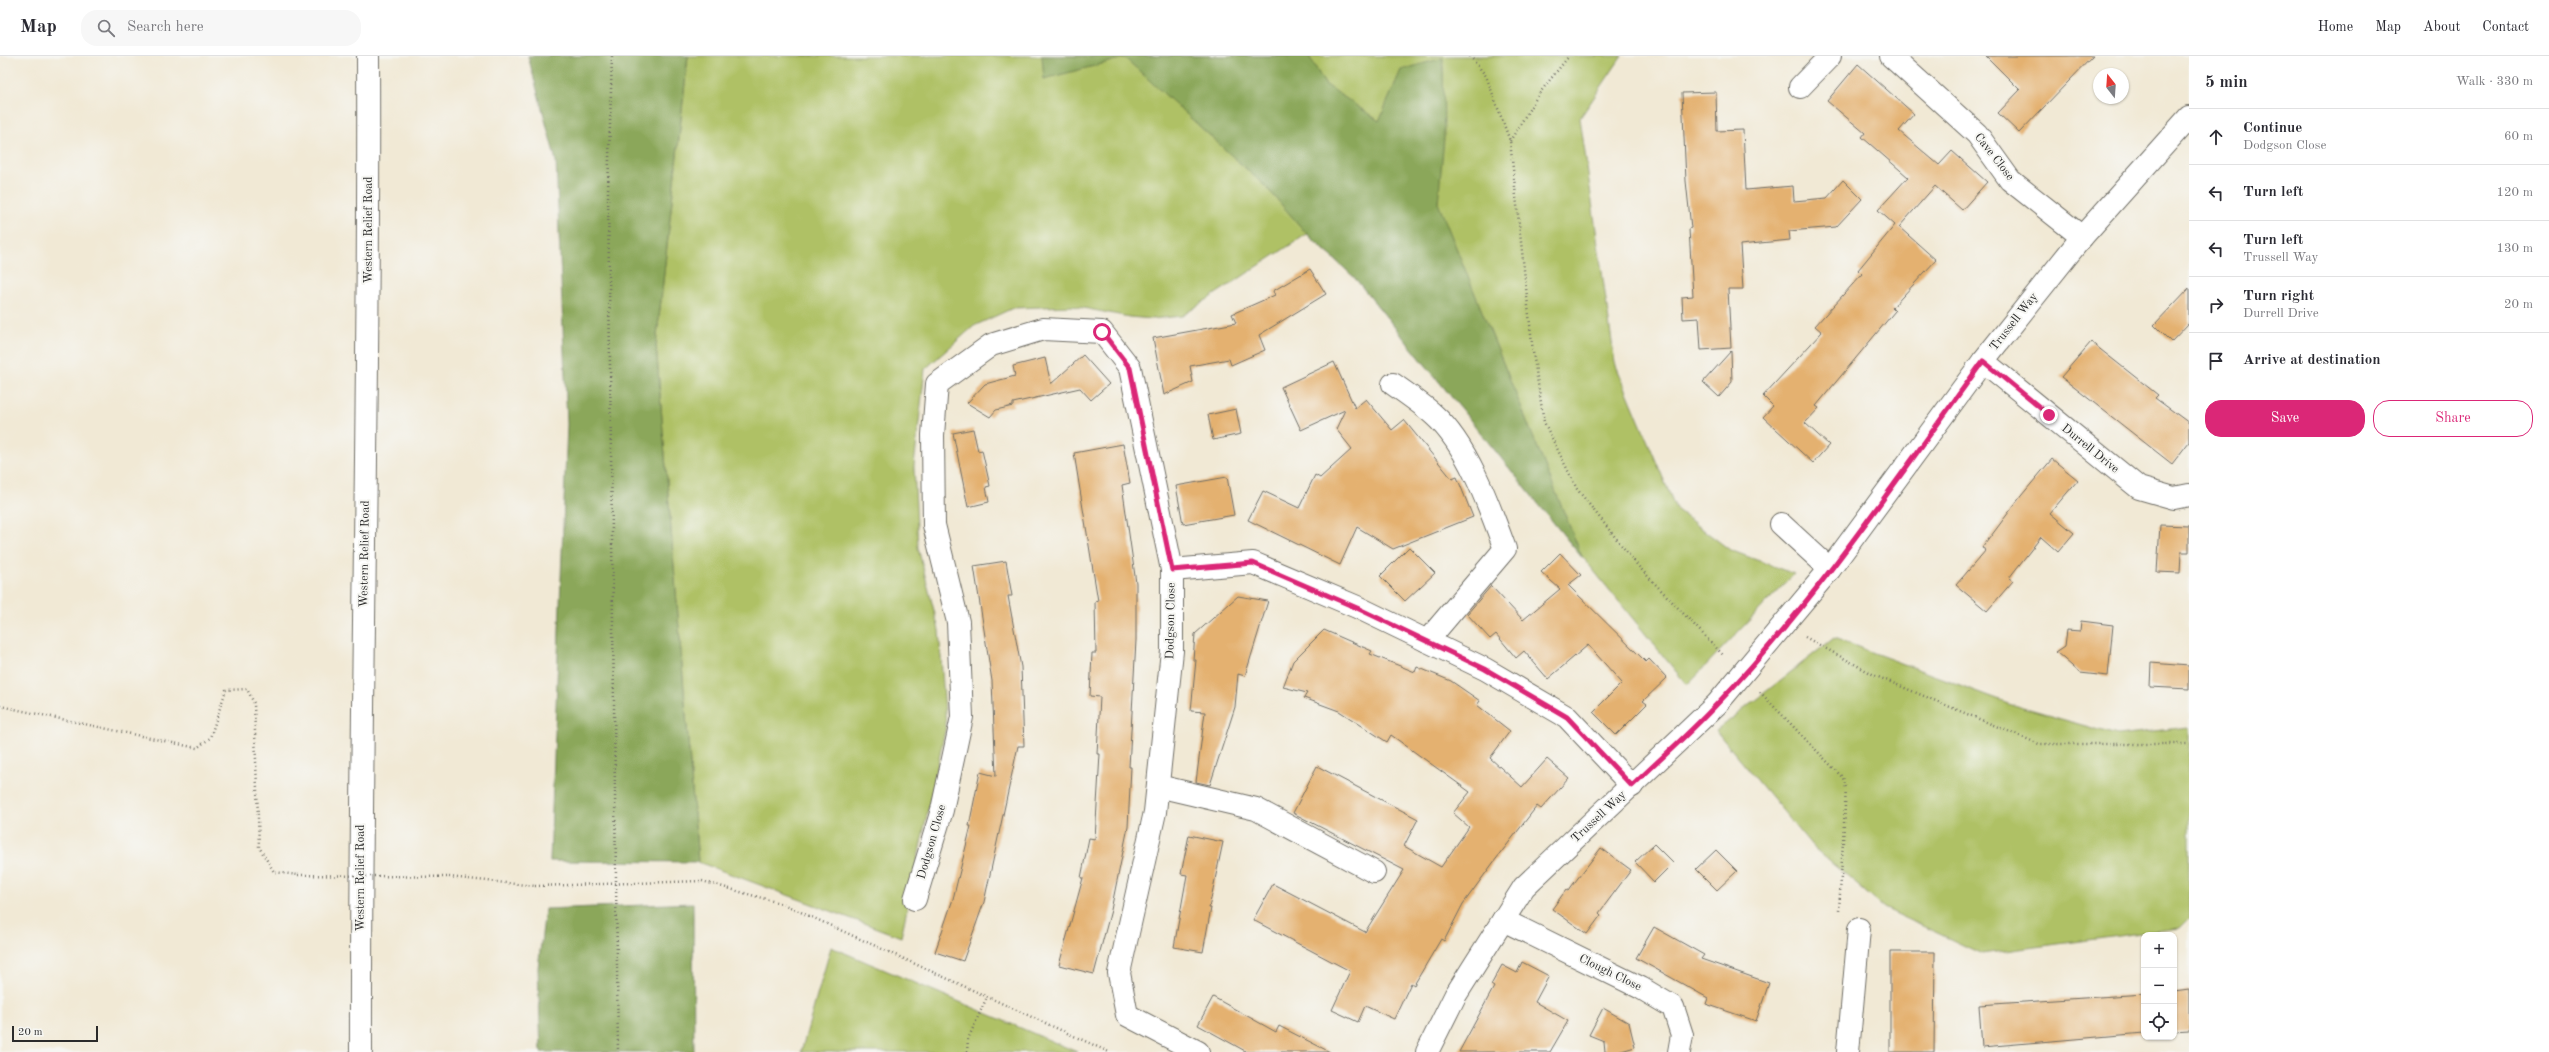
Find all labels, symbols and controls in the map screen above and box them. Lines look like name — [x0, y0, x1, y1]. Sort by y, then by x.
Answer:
search box — [81, 10, 361, 46]
icon: search — [95, 17, 117, 39]
text: Map — [20, 18, 57, 37]
text: Search here — [127, 20, 204, 35]
text: Home — [2318, 20, 2353, 34]
text: Map — [2375, 20, 2401, 34]
text: About — [2423, 20, 2460, 34]
text: Contact — [2482, 20, 2529, 34]
north arrow — [2093, 68, 2129, 104]
text: 5 min — [2205, 74, 2248, 91]
text: Walk · 330 m — [2456, 75, 2533, 88]
text: Continue — [2243, 121, 2302, 136]
icon: ahead — [2205, 126, 2227, 148]
text: 60 m — [2504, 130, 2533, 143]
street label: Cave Close — [1972, 131, 2016, 183]
text: Dodgson Close — [2243, 139, 2326, 152]
street label: Western Relief Road — [363, 176, 375, 284]
icon: left — [2205, 182, 2227, 204]
text: Turn left — [2243, 185, 2303, 200]
text: 120 m — [2496, 186, 2533, 199]
text: Turn left — [2243, 233, 2303, 248]
icon: left — [2205, 238, 2227, 260]
text: 130 m — [2496, 242, 2533, 255]
text: Trussell Way — [2243, 251, 2318, 264]
text: Turn right — [2243, 289, 2314, 304]
street label: Trussell Way — [1988, 290, 2041, 353]
icon: right — [2205, 294, 2227, 316]
text: 20 m — [2504, 298, 2533, 311]
text: Durrell Drive — [2243, 307, 2319, 320]
route start — [1093, 323, 1111, 341]
icon: arrive — [2205, 350, 2227, 372]
text: Arrive at destination — [2243, 353, 2381, 368]
button: Save — [2205, 400, 2365, 437]
button: Share — [2373, 400, 2533, 437]
route end — [2040, 406, 2058, 424]
street label: Durrell Drive — [2059, 422, 2121, 476]
street label: Western Relief Road — [358, 500, 372, 608]
street label: Dodgson Close — [1164, 582, 1178, 660]
street label: Trussell Way — [1569, 788, 1629, 845]
street label: Dodgson Close — [916, 803, 949, 881]
street label: Western Relief Road — [355, 824, 367, 932]
map controls — [2141, 932, 2177, 1040]
button: + — [2141, 932, 2177, 968]
street label: Clough Close — [1577, 953, 1644, 994]
button: − — [2141, 968, 2177, 1004]
button: locate — [2141, 1004, 2177, 1040]
scale bar — [12, 1024, 98, 1043]
text: 20 m — [18, 1027, 43, 1038]

